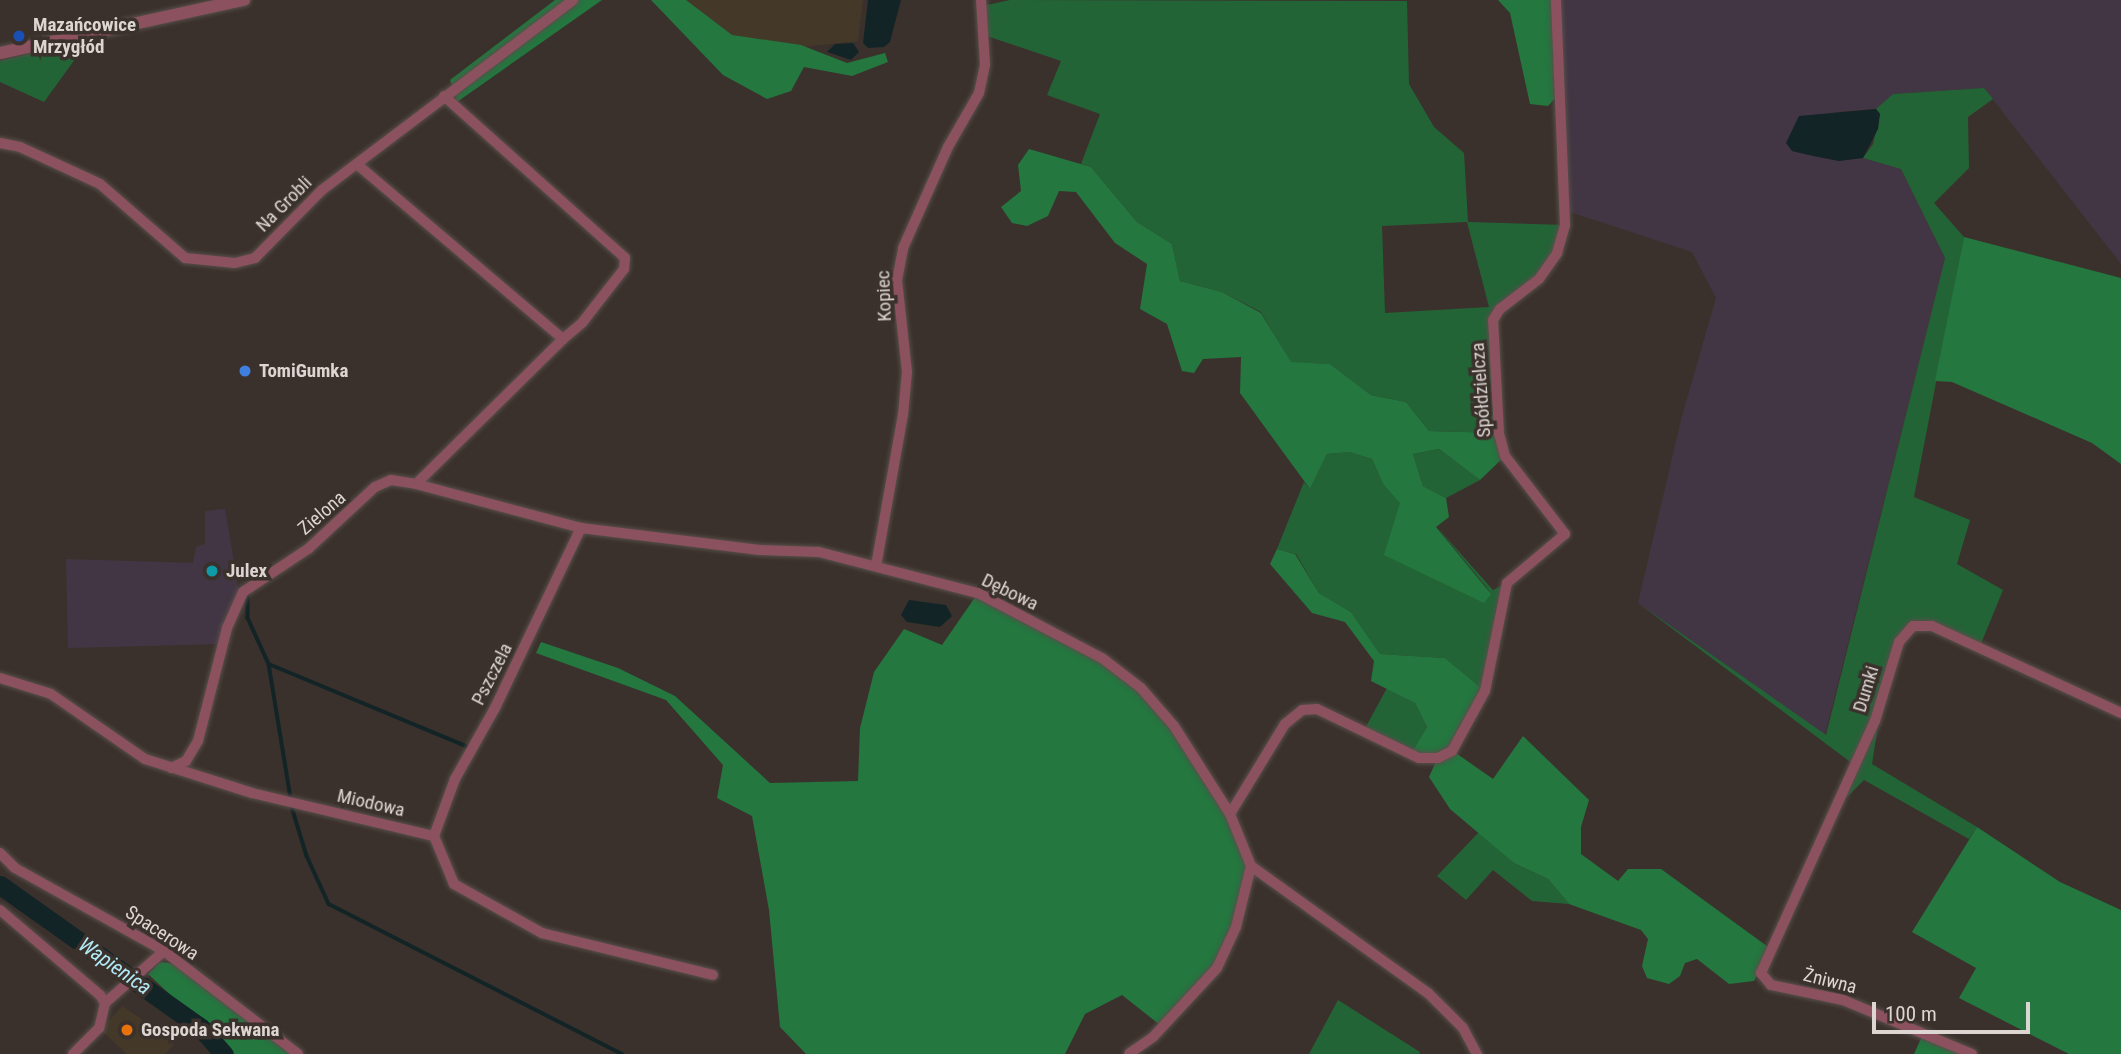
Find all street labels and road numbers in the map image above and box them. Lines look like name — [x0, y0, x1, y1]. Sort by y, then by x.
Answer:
street label: Na Grobli — [251, 171, 317, 237]
street label: Kopiec — [872, 270, 896, 322]
street label: Spółdzielcza — [1466, 342, 1496, 438]
street label: Zielona — [294, 486, 350, 540]
street label: Dębowa — [978, 569, 1042, 615]
street label: Pszczela — [467, 639, 517, 709]
street label: Dumki — [1848, 663, 1884, 715]
street label: Miodowa — [335, 784, 407, 822]
street label: Spacerowa — [121, 901, 203, 965]
street label: Żniwna — [1801, 963, 1859, 999]

